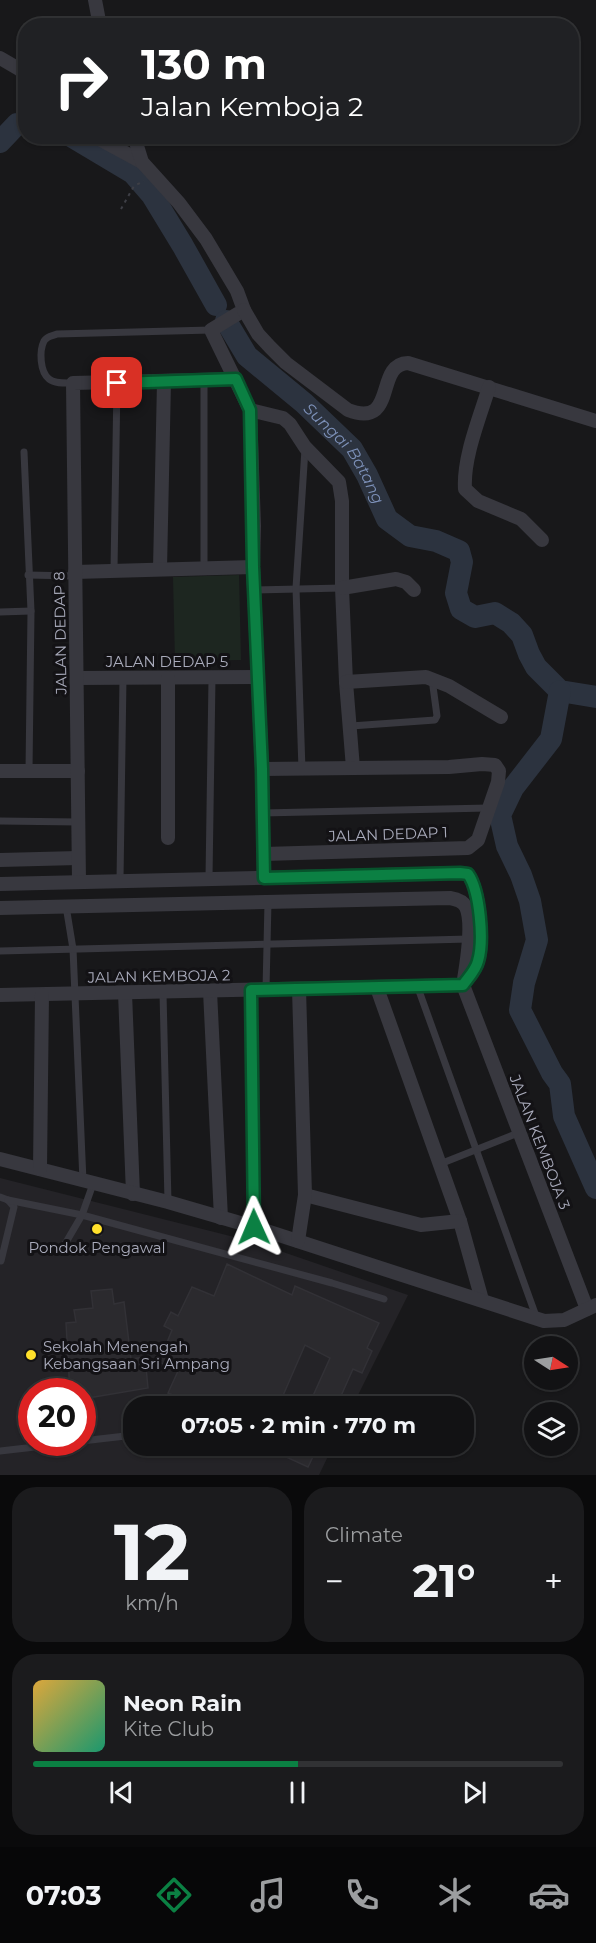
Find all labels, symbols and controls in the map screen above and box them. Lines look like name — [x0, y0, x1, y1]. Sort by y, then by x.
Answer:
text: 130 m — [141, 38, 267, 90]
icon: right — [42, 42, 120, 120]
text: Jalan Kemboja 2 — [141, 90, 363, 123]
pin — [91, 357, 142, 408]
icon: arrive — [100, 366, 133, 399]
water label: Sungai Batang — [300, 399, 388, 507]
street label: JALAN DEDAP 8 — [49, 571, 71, 696]
street label: JALAN DEDAP 5 — [105, 652, 228, 671]
street label: JALAN DEDAP 1 — [327, 822, 448, 846]
street label: JALAN KEMBOJA 2 — [86, 965, 231, 987]
street label: JALAN KEMBOJA 3 — [505, 1071, 574, 1212]
position arrow — [222, 1195, 286, 1259]
marker: Pondok Pengawal — [90, 1222, 104, 1236]
place label: Pondok Pengawal — [28, 1238, 166, 1257]
north arrow — [524, 1336, 578, 1390]
map controls — [524, 1336, 578, 1456]
place label: Sekolah Menengah Kebangsaan Sri Ampang — [43, 1337, 230, 1373]
marker: Sekolah Menengah Kebangsaan Sri Ampang — [24, 1348, 38, 1362]
speed limit sign: 20 — [18, 1378, 96, 1456]
button: layers — [524, 1402, 578, 1456]
text: 07:05 · 2 min · 770 m — [181, 1412, 416, 1439]
text: 12 — [114, 1504, 190, 1600]
text: Climate — [325, 1523, 403, 1547]
text: 21° — [412, 1553, 476, 1608]
text: − — [325, 1561, 344, 1601]
text: + — [544, 1561, 563, 1601]
text: km/h — [125, 1591, 179, 1615]
text: Neon Rain — [123, 1690, 242, 1717]
text: Kite Club — [123, 1717, 214, 1741]
icon: previous — [105, 1776, 138, 1809]
icon: pause — [281, 1776, 314, 1809]
icon: next — [458, 1776, 491, 1809]
icon: directions — [153, 1874, 195, 1916]
icon: music — [247, 1874, 289, 1916]
icon: phone — [341, 1874, 383, 1916]
icon: climate — [434, 1874, 476, 1916]
icon: car — [528, 1874, 570, 1916]
text: 07:03 — [26, 1879, 101, 1912]

